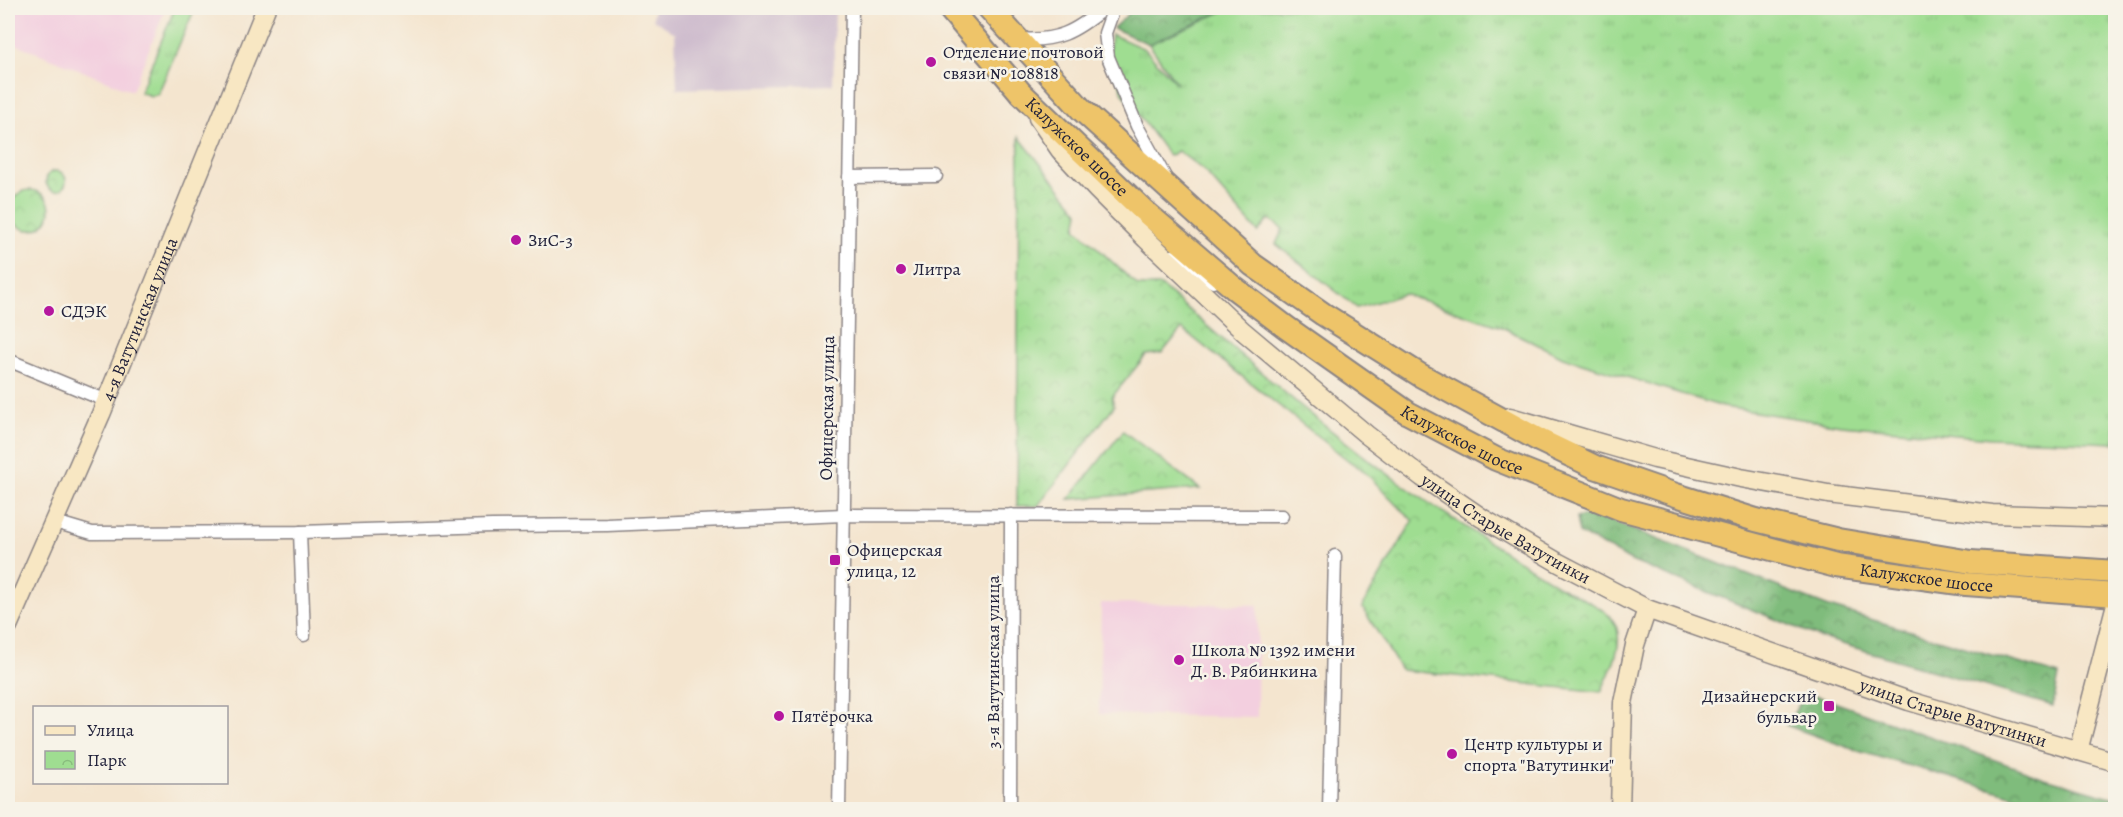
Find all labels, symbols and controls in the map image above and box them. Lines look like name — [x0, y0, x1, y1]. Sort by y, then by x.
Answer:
place label: Отделение почтовой связи № 108818 — [943, 40, 1104, 85]
marker: Отделение почтовой связи № 108818 — [924, 55, 938, 69]
street label: Калужское шоссе — [1020, 91, 1134, 202]
place label: ЗиС-3 — [528, 228, 573, 252]
street label: 4-я Ватутинская улица — [96, 233, 184, 404]
marker: ЗиС-3 — [509, 233, 523, 247]
place label: Литра — [913, 257, 962, 281]
marker: Литра — [894, 262, 908, 276]
place label: СДЭК — [61, 299, 107, 323]
marker: СДЭК — [42, 304, 56, 318]
street label: Офицерская улица — [814, 335, 840, 481]
street label: Калужское шоссе — [1395, 399, 1527, 481]
street label: улица Старые Ватутинки — [1416, 467, 1595, 589]
place label: Офицерская улица, 12 — [846, 538, 942, 583]
marker: Офицерская улица, 12 — [828, 553, 842, 567]
street label: Калужское шоссе — [1858, 557, 1994, 598]
street label: 3-я Ватутинская улица — [981, 574, 1005, 749]
place label: Школа № 1392 имени Д. В. Рябинкина — [1191, 638, 1355, 683]
marker: Школа № 1392 имени Д. В. Рябинкина — [1172, 653, 1186, 667]
street label: улица Старые Ватутинки — [1855, 672, 2050, 753]
place label: Дизайнерский бульвар — [1702, 684, 1817, 729]
marker: Дизайнерский бульвар — [1822, 699, 1836, 713]
place label: Пятёрочка — [791, 704, 874, 728]
legend — [33, 706, 228, 784]
marker: Пятёрочка — [772, 709, 786, 723]
text: Улица — [87, 718, 135, 742]
place label: Центр культуры и спорта "Ватутинки" — [1464, 732, 1614, 777]
marker: Центр культуры и спорта "Ватутинки" — [1445, 747, 1459, 761]
text: Парк — [87, 748, 127, 772]

